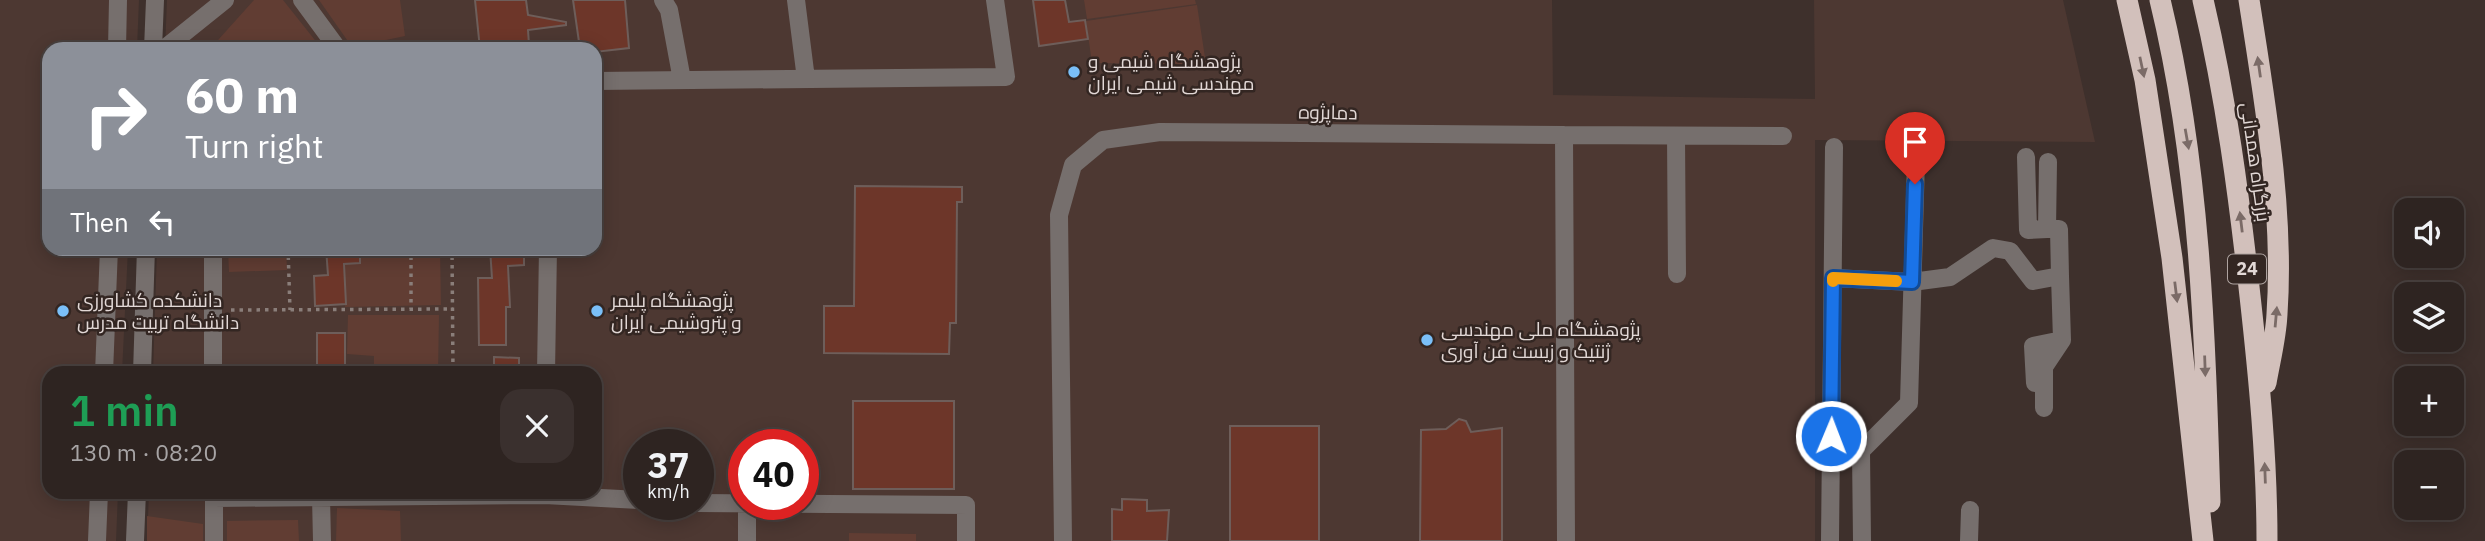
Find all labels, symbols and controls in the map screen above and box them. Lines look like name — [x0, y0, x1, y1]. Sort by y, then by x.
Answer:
place label: پژوهشگاه شیمی و مهندسی شیمی ایران — [1088, 49, 1255, 95]
one-way arrow — [2253, 55, 2264, 77]
one-way arrow — [2137, 56, 2148, 78]
text: 60 m — [185, 63, 299, 126]
marker: پژوهشگاه شیمی و مهندسی شیمی ایران — [1066, 64, 1082, 80]
icon: right — [70, 70, 161, 161]
street label: دماپژوه — [1298, 99, 1358, 126]
street label: بزرگراه همدانی — [2236, 101, 2276, 223]
pin — [1885, 112, 1945, 184]
icon: arrive — [1896, 123, 1934, 161]
text: Turn right — [185, 125, 323, 167]
one-way arrow — [2182, 128, 2193, 150]
map controls — [2394, 198, 2464, 520]
button: sound — [2394, 198, 2464, 268]
icon: left — [143, 203, 181, 241]
text: Then — [70, 205, 129, 239]
one-way arrow — [2236, 211, 2247, 233]
road number: 24 — [2228, 255, 2266, 284]
one-way arrow — [2170, 281, 2181, 303]
button: layers — [2394, 282, 2464, 352]
place label: دانشکده کشاورزی دانشگاه تربیت مدرس — [77, 288, 239, 334]
place label: پژوهشگاه پلیمر و پتروشیمی ایران — [610, 288, 742, 335]
marker: دانشکده کشاورزی دانشگاه تربیت مدرس — [55, 303, 71, 319]
marker: پژوهشگاه پلیمر و پتروشیمی ایران — [589, 303, 605, 319]
one-way arrow — [2271, 306, 2282, 328]
place label: پژوهشگاه ملی مهندسی ژنتیک و زیست فن آوری — [1441, 317, 1641, 363]
marker: پژوهشگاه ملی مهندسی ژنتیک و زیست فن آوری — [1419, 332, 1435, 348]
one-way arrow — [2200, 355, 2211, 377]
button: + — [2394, 366, 2464, 436]
text: 1 min — [70, 383, 179, 438]
button: close — [500, 389, 574, 463]
position arrow — [1794, 399, 1868, 473]
speed limit sign: 40 — [728, 429, 819, 520]
text: 130 m · 08:20 — [70, 437, 217, 467]
text: 37 — [647, 442, 690, 488]
button: − — [2394, 450, 2464, 520]
one-way arrow — [2259, 462, 2270, 484]
text: km/h — [647, 480, 690, 503]

